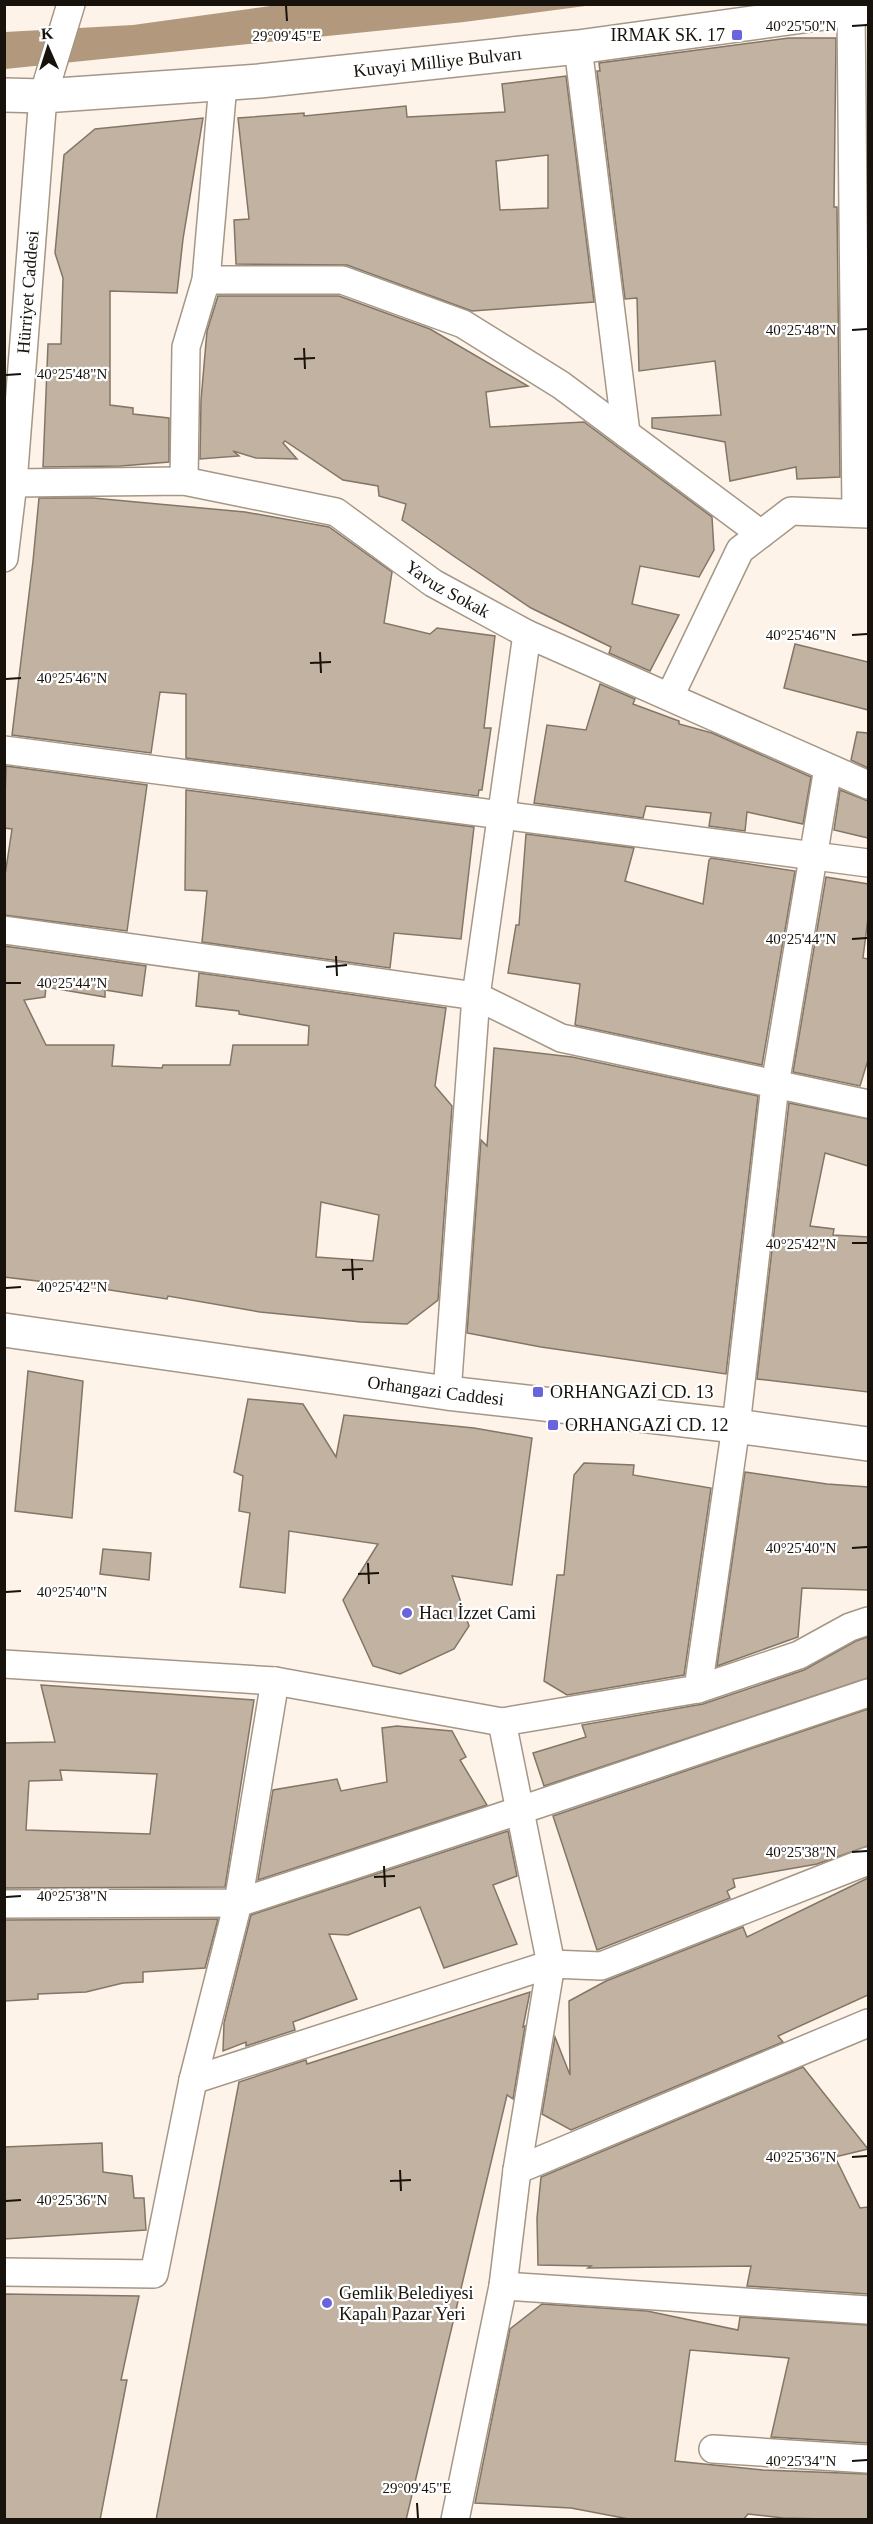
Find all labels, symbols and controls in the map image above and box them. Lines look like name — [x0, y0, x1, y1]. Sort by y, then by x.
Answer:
north arrow — [18, 18, 78, 78]
text: 40°25'50"N — [766, 18, 836, 34]
text: K — [41, 25, 54, 42]
place label: IRMAK SK. 17 — [610, 25, 725, 45]
text: 29°09'45"E — [253, 28, 322, 44]
marker: IRMAK SK. 17 — [730, 28, 744, 42]
street label: Kuvayi Milliye Bulvarı — [352, 43, 523, 81]
street label: Hürriyet Caddesi — [13, 230, 43, 354]
text: 40°25'48"N — [766, 322, 836, 338]
text: 40°25'48"N — [37, 366, 107, 382]
street label: Yavuz Sokak — [402, 556, 493, 622]
text: 40°25'46"N — [766, 627, 836, 643]
text: 40°25'46"N — [37, 670, 107, 686]
text: 40°25'44"N — [766, 931, 836, 947]
text: 40°25'44"N — [37, 975, 107, 991]
text: 40°25'42"N — [766, 1236, 836, 1252]
text: 40°25'42"N — [37, 1279, 107, 1295]
street label: Orhangazi Caddesi — [366, 1372, 505, 1409]
place label: ORHANGAZİ CD. 13 — [550, 1382, 714, 1402]
marker: ORHANGAZİ CD. 13 — [531, 1385, 545, 1399]
place label: ORHANGAZİ CD. 12 — [565, 1415, 729, 1435]
marker: ORHANGAZİ CD. 12 — [546, 1418, 560, 1432]
text: 40°25'40"N — [766, 1540, 836, 1556]
text: 40°25'40"N — [37, 1584, 107, 1600]
place label: Hacı İzzet Cami — [419, 1603, 536, 1623]
marker: Hacı İzzet Cami — [400, 1606, 414, 1620]
text: 40°25'38"N — [766, 1844, 836, 1860]
text: 40°25'38"N — [37, 1888, 107, 1904]
text: 40°25'36"N — [766, 2149, 836, 2165]
text: 40°25'36"N — [37, 2192, 107, 2208]
place label: Gemlik Belediyesi Kapalı Pazar Yeri — [339, 2283, 473, 2324]
marker: Gemlik Belediyesi Kapalı Pazar Yeri — [320, 2296, 334, 2310]
text: 40°25'34"N — [766, 2453, 836, 2469]
text: 29°09'45"E — [383, 2480, 452, 2496]

